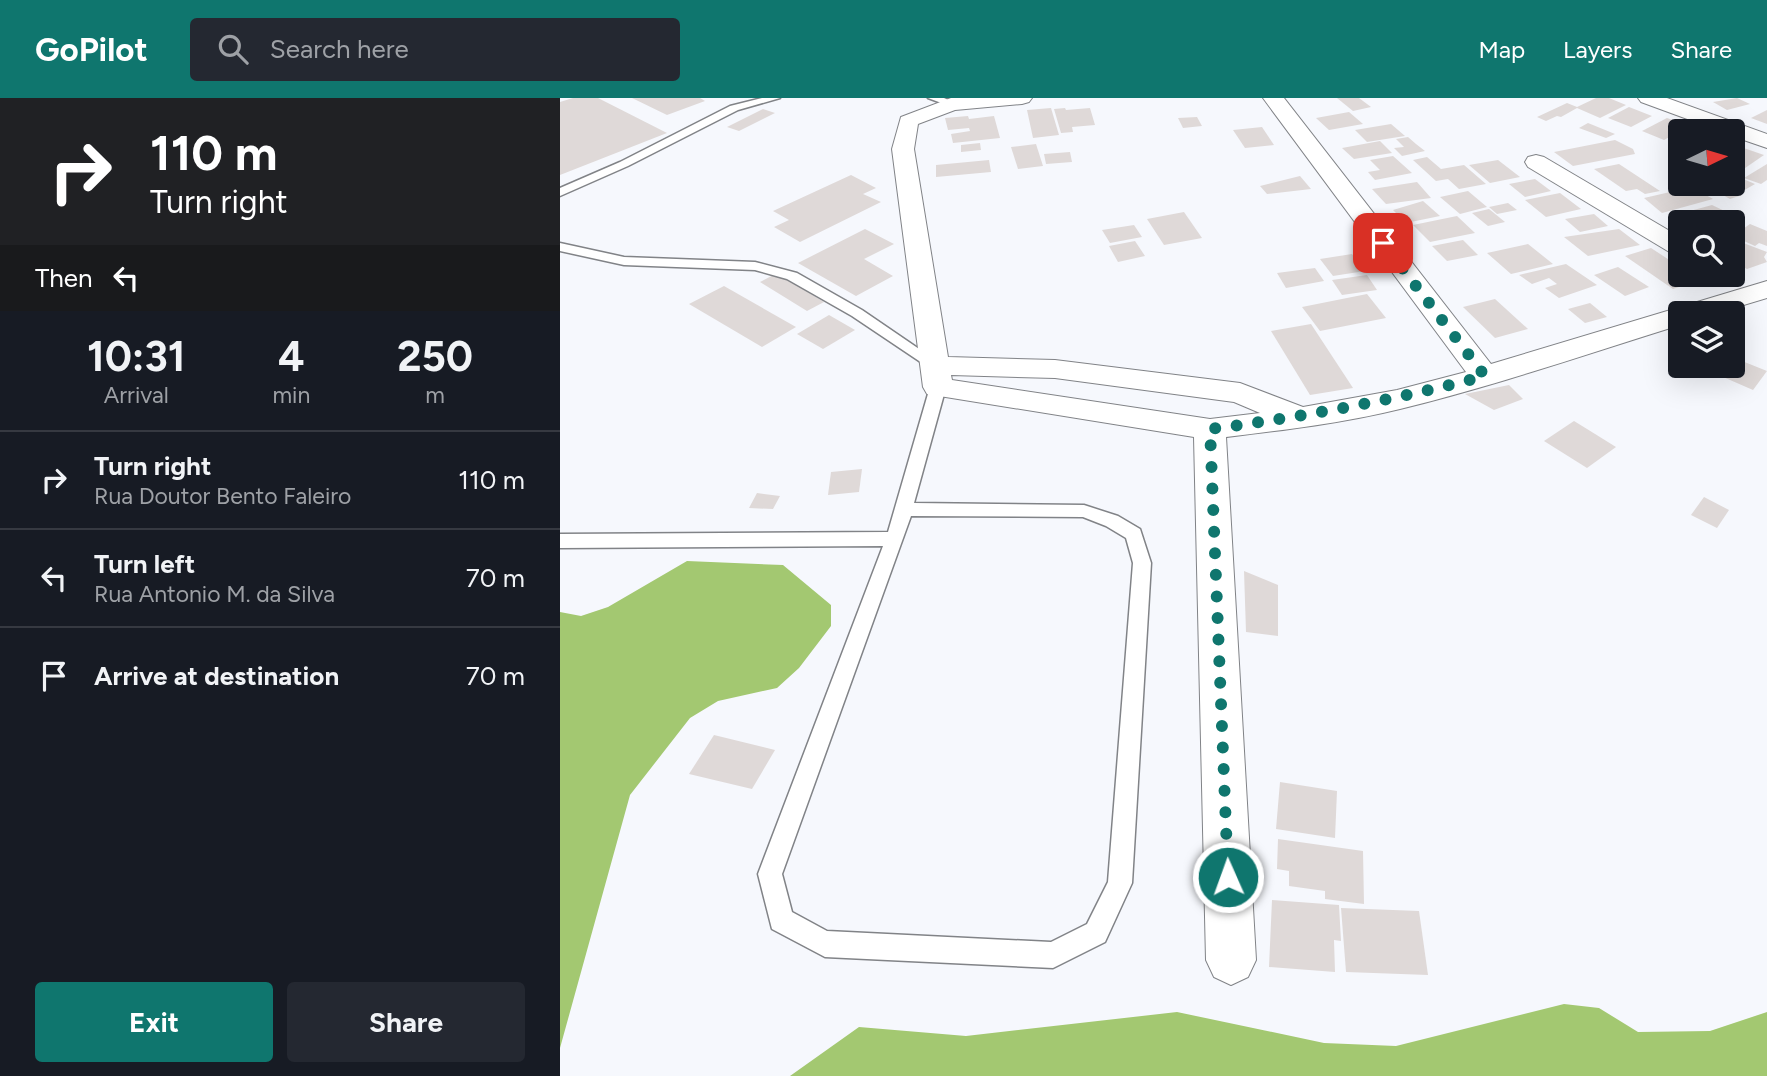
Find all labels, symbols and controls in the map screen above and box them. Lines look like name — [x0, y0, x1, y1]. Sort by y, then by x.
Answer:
search box — [190, 18, 680, 81]
text: GoPilot — [35, 30, 148, 69]
icon: search — [214, 30, 252, 68]
text: Search here — [270, 33, 409, 65]
text: Map — [1478, 35, 1525, 64]
text: Layers — [1563, 35, 1632, 64]
text: Share — [1670, 35, 1732, 64]
north arrow — [1668, 119, 1745, 196]
map controls — [1668, 119, 1745, 378]
text: 110 m — [150, 123, 278, 182]
icon: right — [35, 126, 126, 217]
text: Turn right — [150, 183, 288, 221]
button: search — [1668, 210, 1745, 287]
pin — [1353, 213, 1413, 273]
icon: arrive — [1364, 224, 1402, 262]
icon: left — [107, 259, 145, 297]
text: Then — [35, 262, 93, 294]
button: layers — [1668, 301, 1745, 378]
text: 10:31 — [87, 331, 186, 382]
text: 4 — [278, 331, 305, 382]
text: 250 — [397, 331, 473, 382]
text: Arrival — [104, 381, 169, 409]
text: min — [272, 381, 310, 409]
text: m — [425, 381, 445, 409]
text: Turn right — [94, 450, 211, 482]
icon: right — [35, 461, 73, 499]
text: 110 m — [458, 464, 525, 496]
text: Rua Doutor Bento Faleiro — [94, 482, 351, 510]
text: Turn left — [94, 548, 195, 580]
icon: left — [35, 559, 73, 597]
text: 70 m — [466, 562, 525, 594]
text: Rua Antonio M. da Silva — [94, 580, 335, 608]
icon: arrive — [35, 657, 73, 695]
text: Arrive at destination — [94, 660, 339, 692]
text: 70 m — [466, 660, 525, 692]
position arrow — [1191, 840, 1265, 914]
button: Exit — [35, 982, 273, 1062]
button: Share — [287, 982, 525, 1062]

